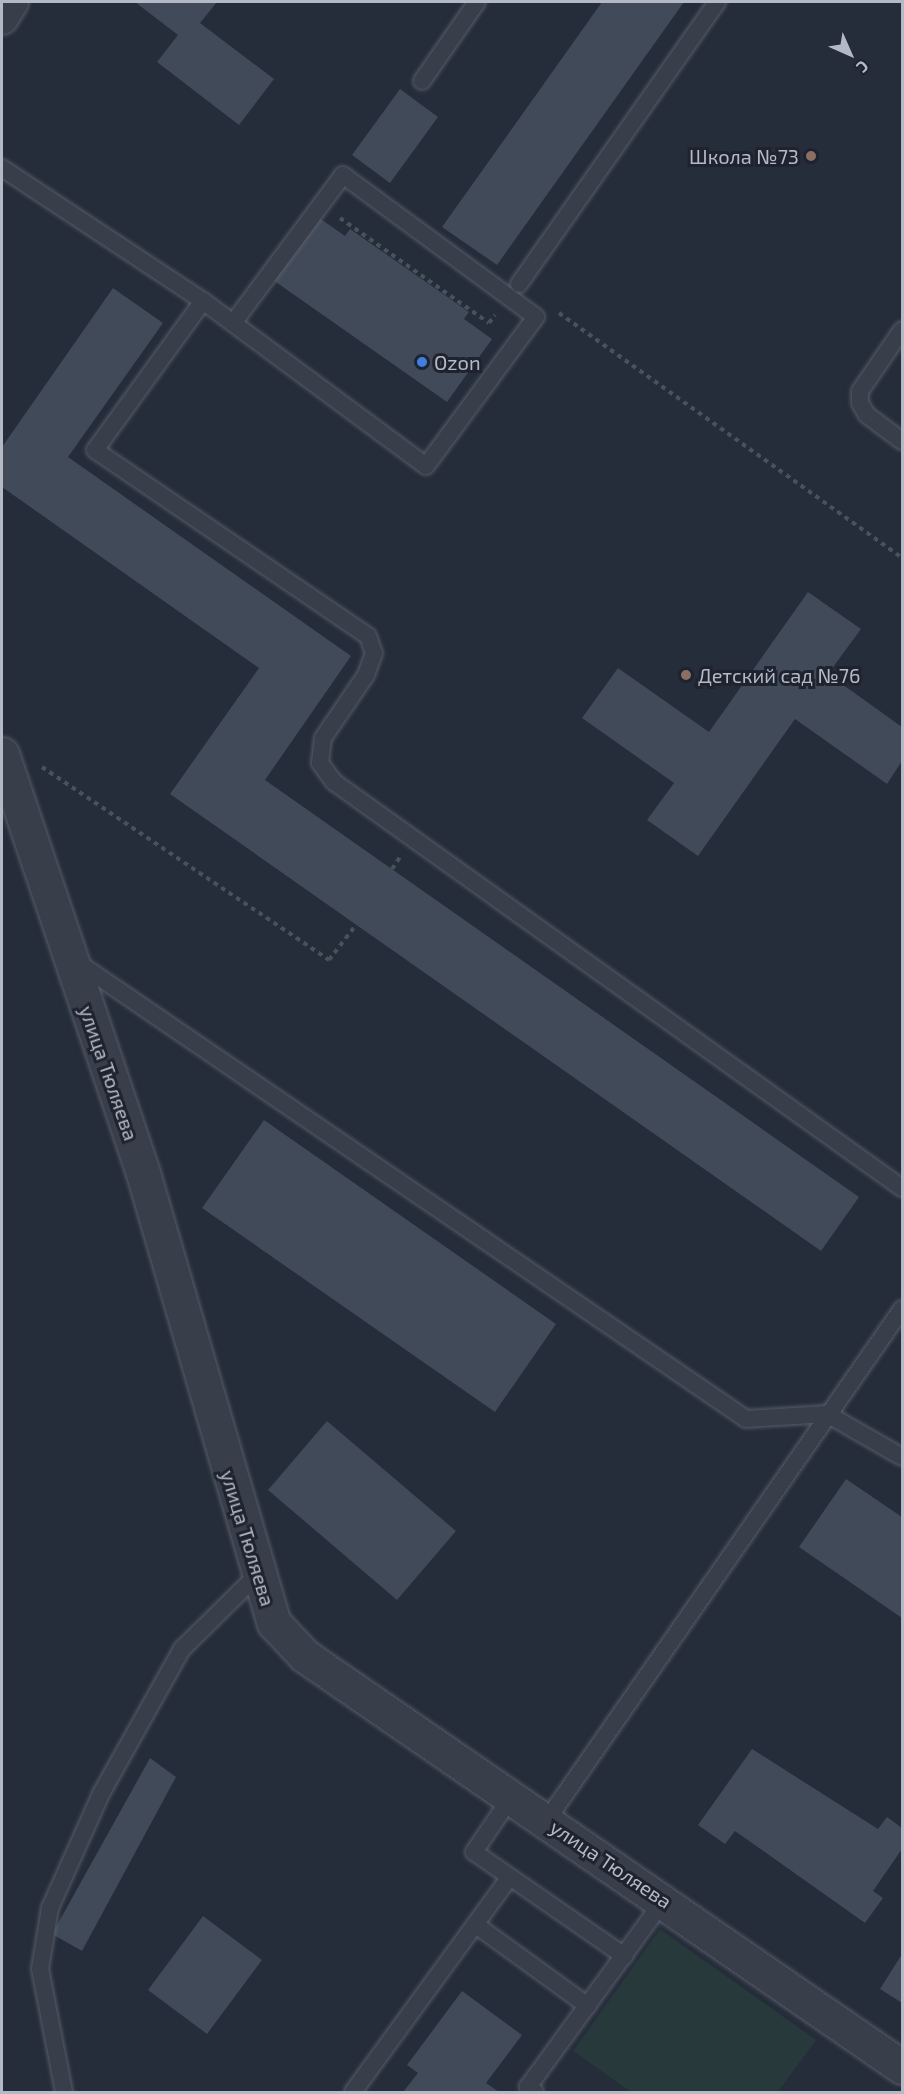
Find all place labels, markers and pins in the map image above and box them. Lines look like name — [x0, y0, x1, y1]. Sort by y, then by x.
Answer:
place label: Школа №73 — [689, 144, 799, 168]
marker: Школа №73 — [804, 149, 818, 163]
place label: Ozon — [434, 350, 481, 374]
marker: Ozon — [415, 355, 429, 369]
place label: Детский сад №76 — [698, 663, 861, 687]
marker: Детский сад №76 — [679, 668, 693, 682]

